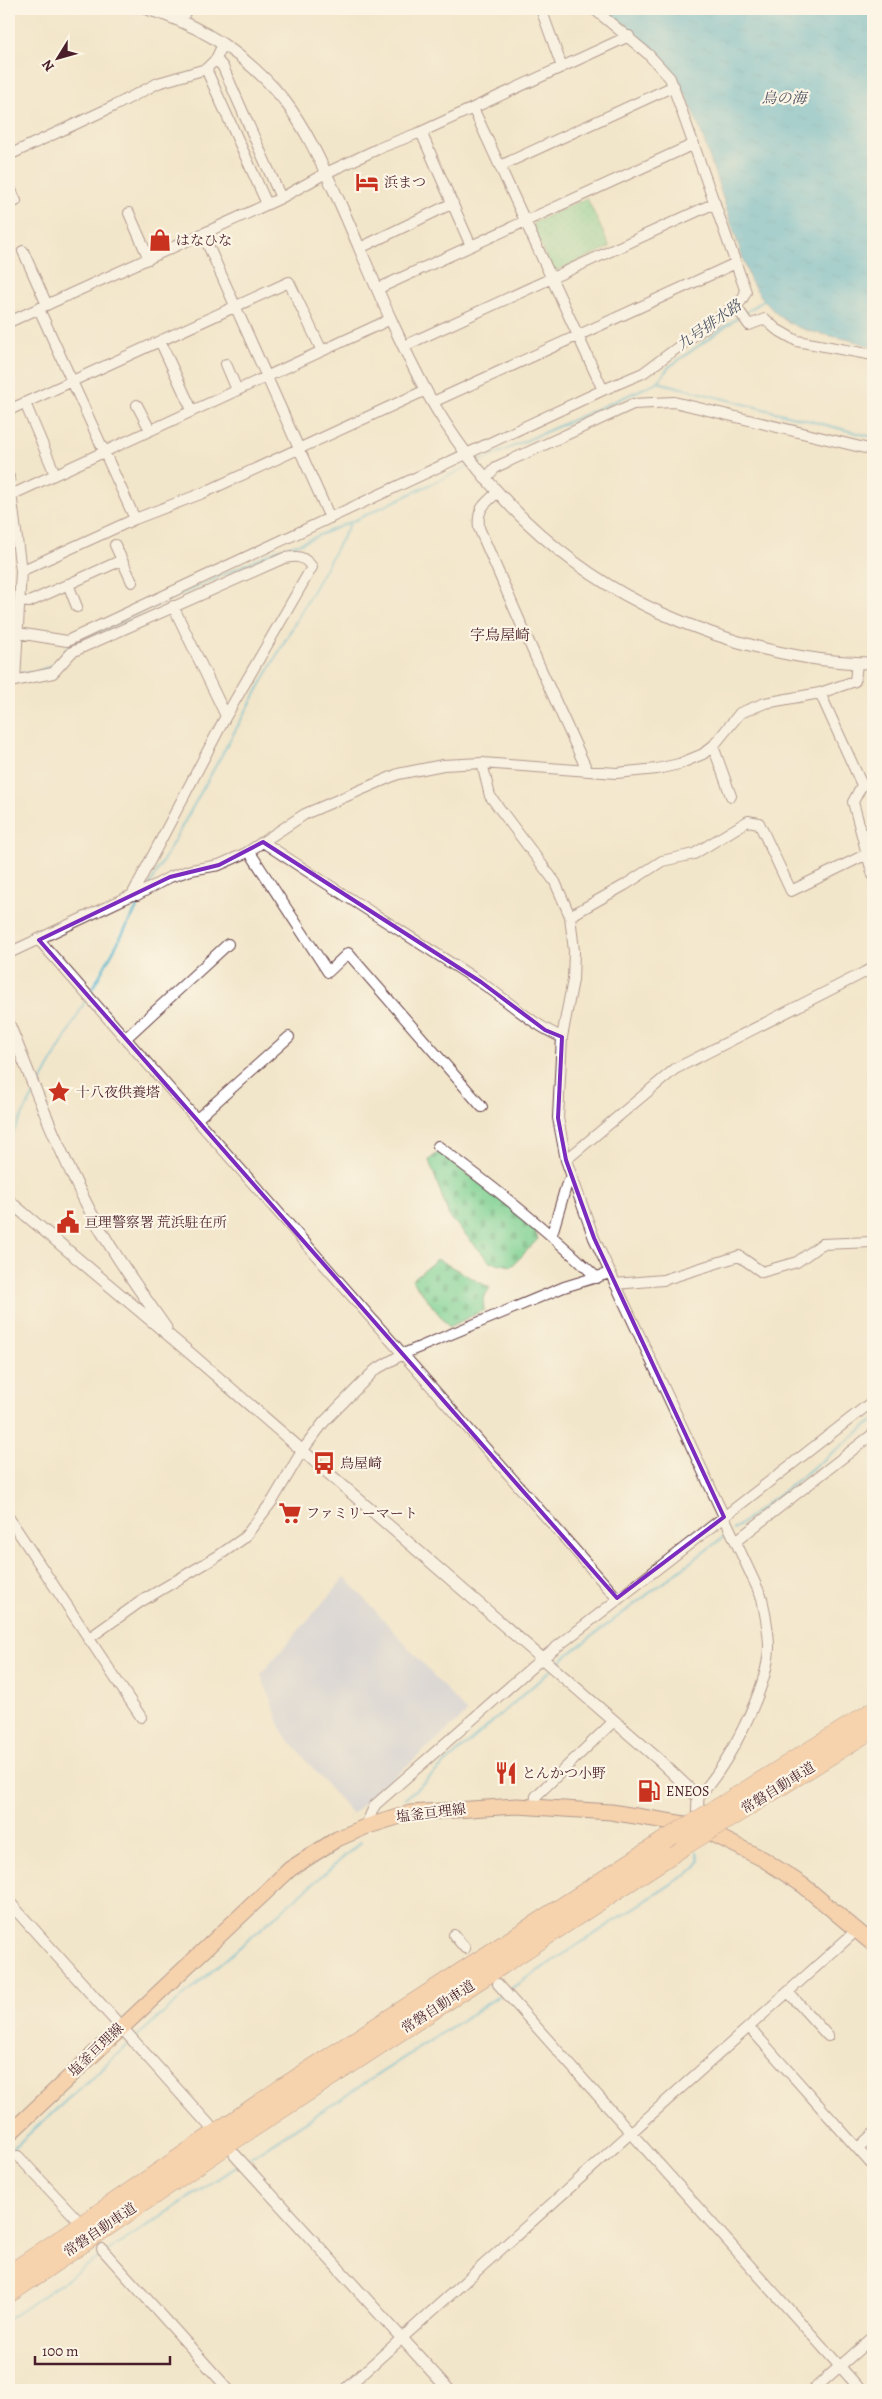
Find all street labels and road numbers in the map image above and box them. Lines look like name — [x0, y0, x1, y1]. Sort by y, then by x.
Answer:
street label: 常磐自動車道 — [737, 1758, 819, 1818]
street label: 塩釜亘理線 — [395, 1799, 467, 1827]
street label: 常磐自動車道 — [398, 1976, 478, 2038]
street label: 塩釜亘理線 — [64, 2019, 128, 2081]
street label: 常磐自動車道 — [60, 2199, 140, 2261]

